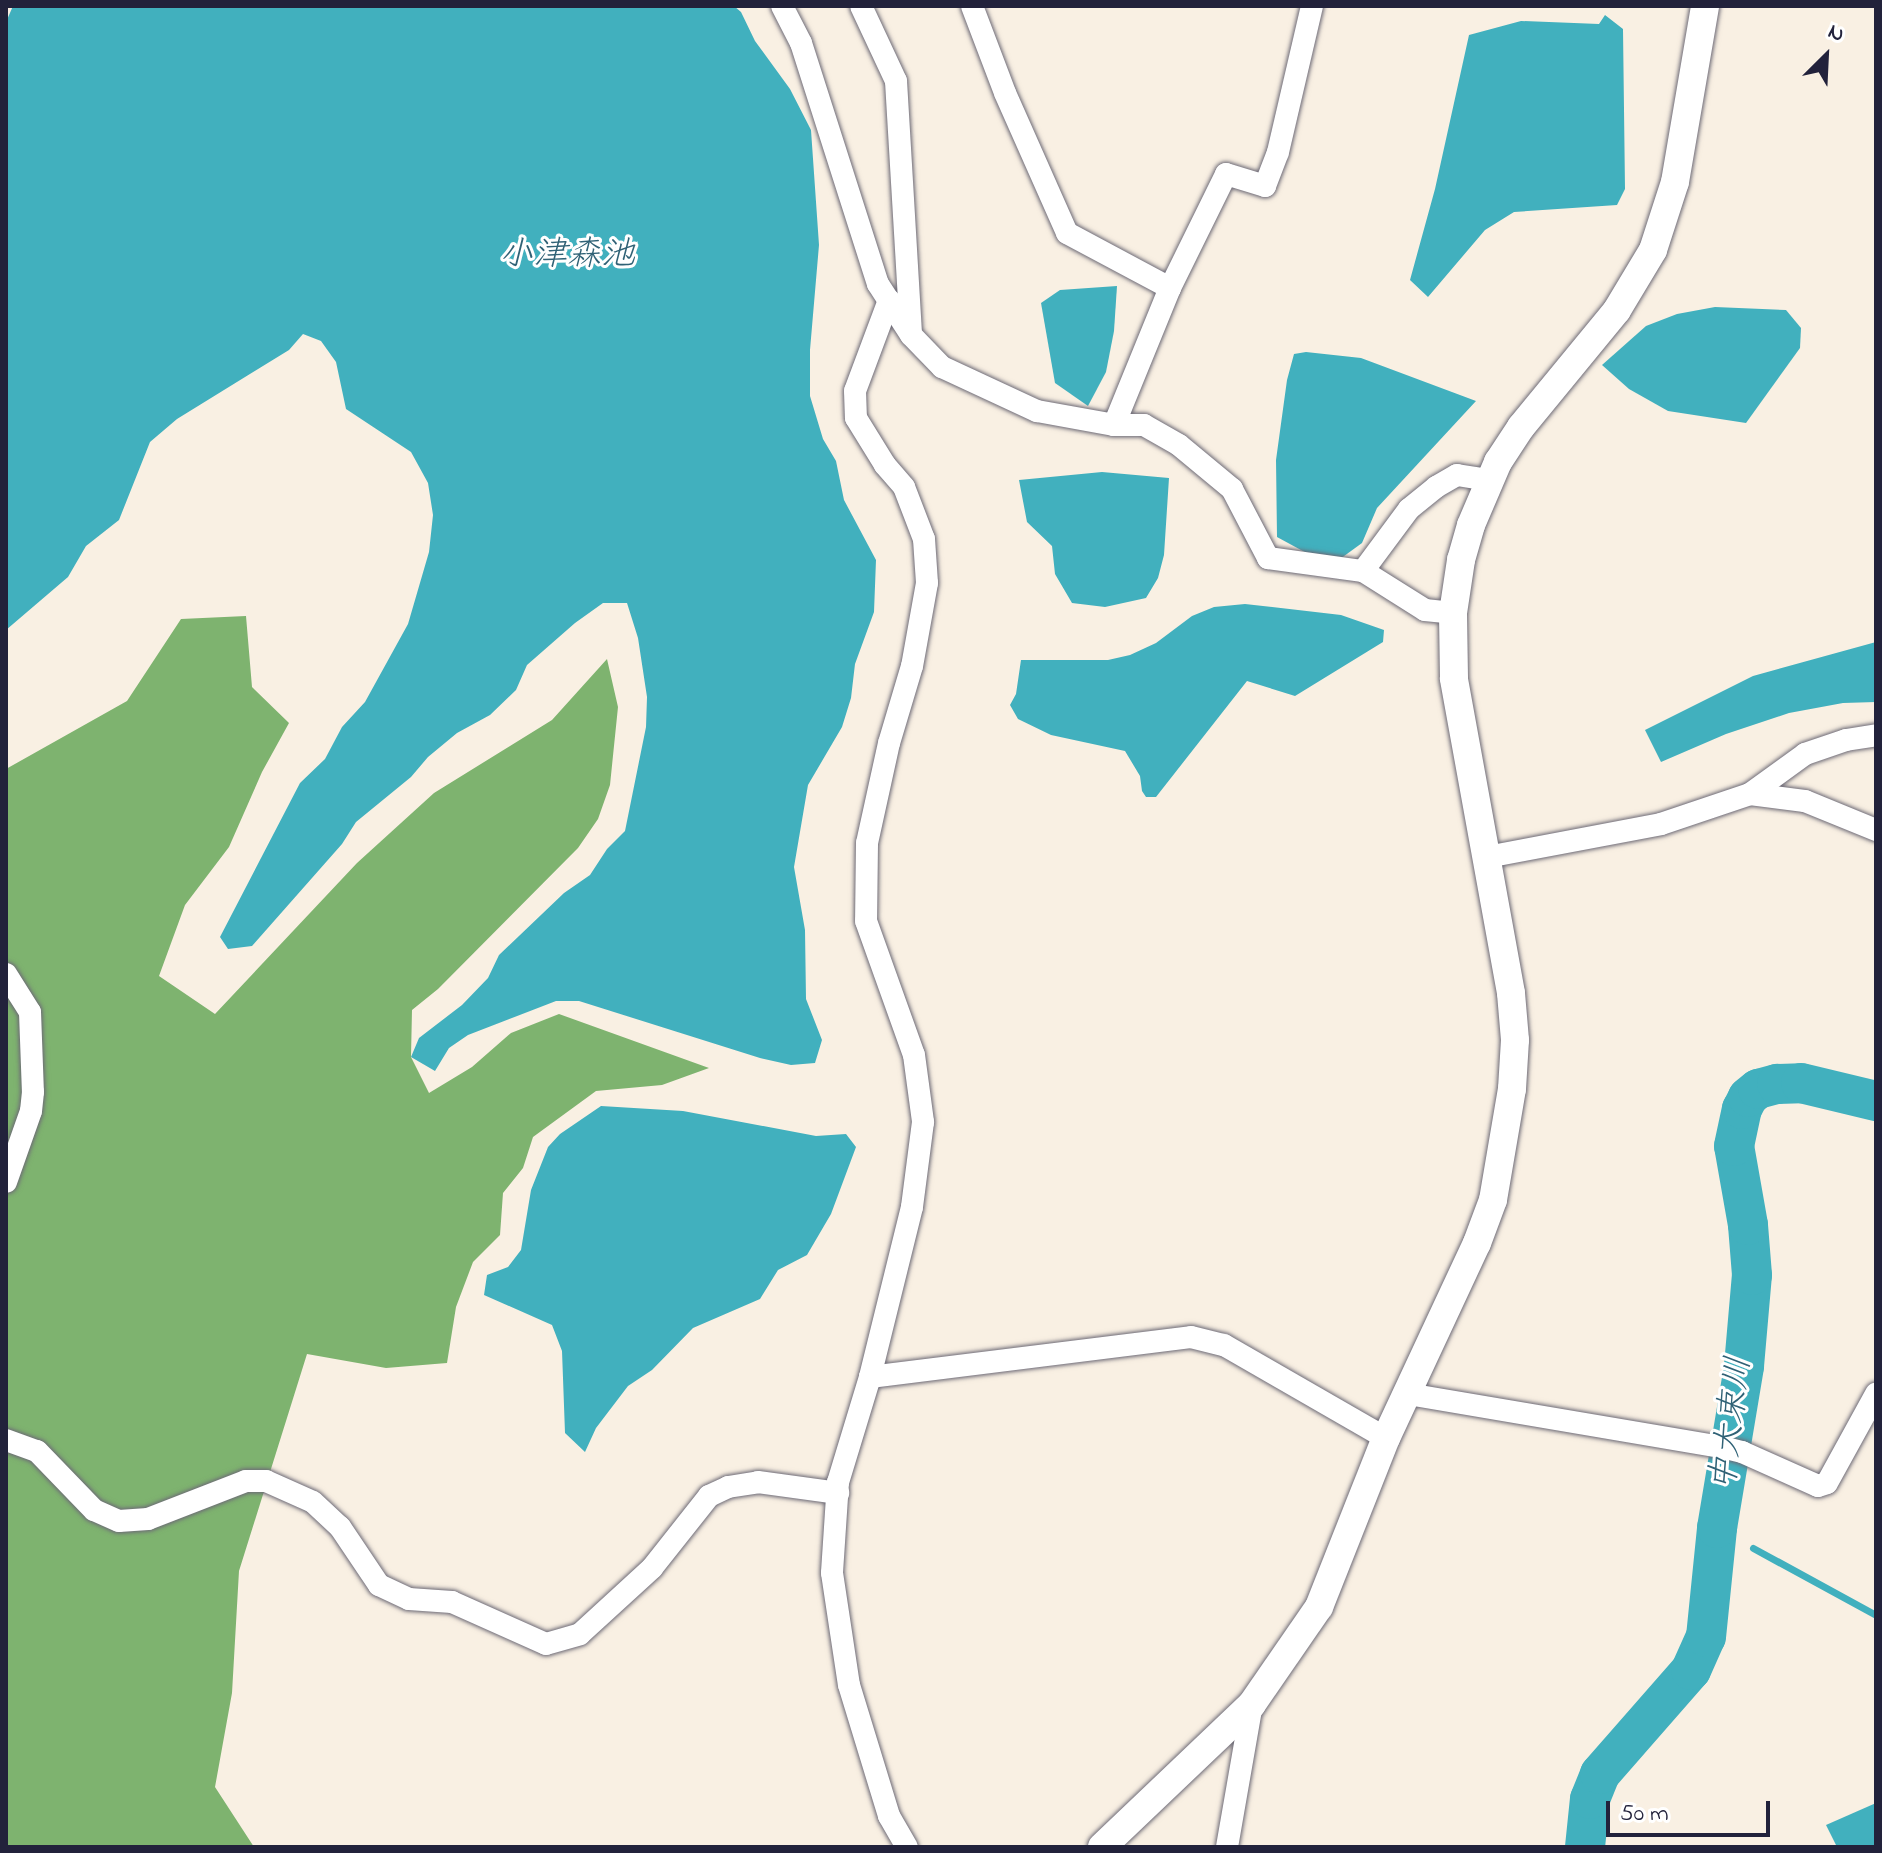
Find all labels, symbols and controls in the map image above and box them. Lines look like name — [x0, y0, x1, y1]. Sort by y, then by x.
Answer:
north arrow — [1786, 16, 1866, 96]
text: N — [1822, 16, 1849, 52]
water label: 小津森池 — [499, 237, 635, 277]
water label: 中大束川 — [1704, 1354, 1762, 1494]
scale bar — [1610, 1785, 1774, 1835]
text: 50 m — [1620, 1797, 1669, 1832]

